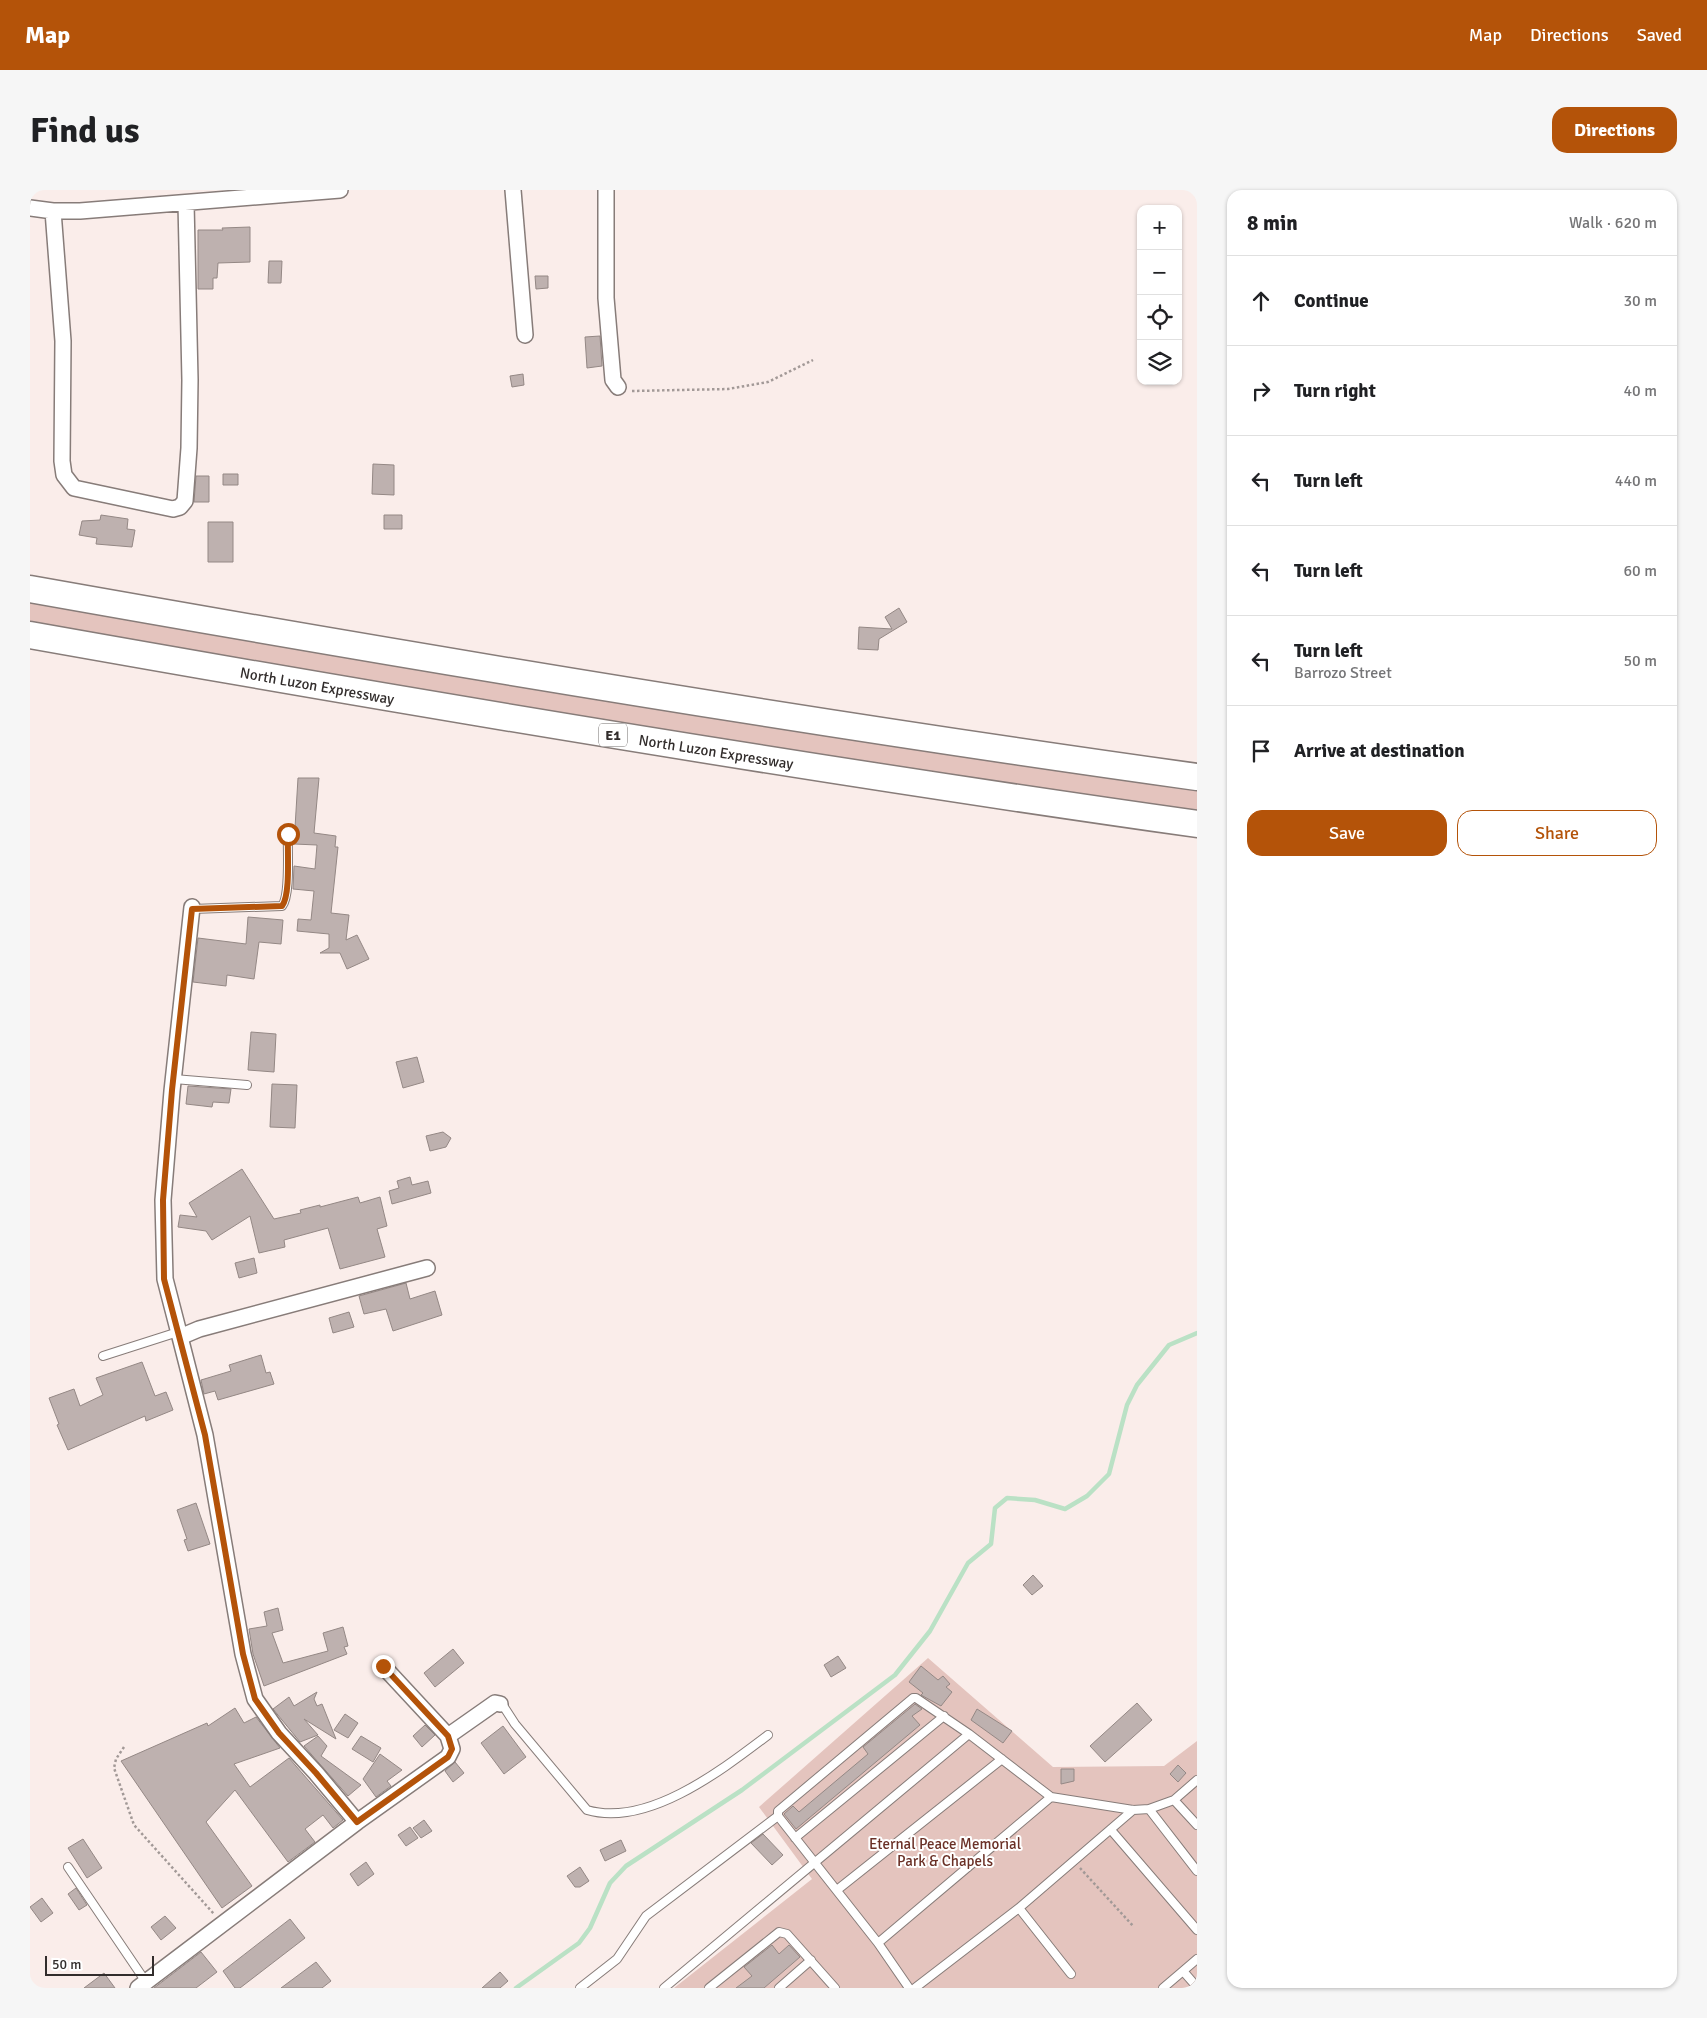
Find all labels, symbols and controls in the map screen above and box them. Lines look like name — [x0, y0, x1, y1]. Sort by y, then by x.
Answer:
text: Map — [25, 20, 70, 50]
text: Map — [1469, 24, 1502, 46]
text: Directions — [1530, 24, 1609, 46]
text: Saved — [1637, 24, 1682, 46]
button: Directions — [1552, 107, 1677, 153]
text: Find us — [30, 109, 140, 152]
map controls — [1137, 205, 1182, 385]
button: + — [1137, 205, 1182, 250]
text: 8 min — [1247, 210, 1298, 236]
text: Walk · 620 m — [1569, 213, 1657, 233]
button: − — [1137, 250, 1182, 295]
icon: ahead — [1247, 287, 1275, 315]
text: Continue — [1294, 289, 1369, 313]
text: 30 m — [1623, 291, 1657, 311]
button: locate — [1137, 295, 1182, 340]
button: layers — [1137, 340, 1182, 385]
icon: right — [1247, 377, 1275, 405]
text: Turn right — [1294, 379, 1376, 403]
text: 40 m — [1623, 381, 1657, 401]
icon: left — [1247, 467, 1275, 495]
text: Turn left — [1294, 469, 1363, 493]
text: 440 m — [1615, 471, 1657, 491]
icon: left — [1247, 557, 1275, 585]
text: Turn left — [1294, 559, 1363, 583]
text: 60 m — [1623, 561, 1657, 581]
text: Turn left — [1294, 639, 1363, 663]
icon: left — [1247, 647, 1275, 675]
text: 50 m — [1623, 651, 1657, 671]
text: Barrozo Street — [1294, 663, 1392, 683]
street label: North Luzon Expressway — [238, 664, 396, 708]
road number: E1 — [599, 724, 627, 746]
street label: North Luzon Expressway — [637, 731, 795, 773]
icon: arrive — [1247, 737, 1275, 765]
text: Arrive at destination — [1294, 739, 1465, 763]
button: Save — [1247, 810, 1447, 856]
button: Share — [1457, 810, 1657, 856]
route start — [277, 823, 300, 846]
route end — [372, 1655, 395, 1678]
park label: Eternal Peace Memorial Park & Chapels — [869, 1835, 1021, 1870]
scale bar — [45, 1953, 154, 1976]
text: 50 m — [52, 1956, 81, 1973]

